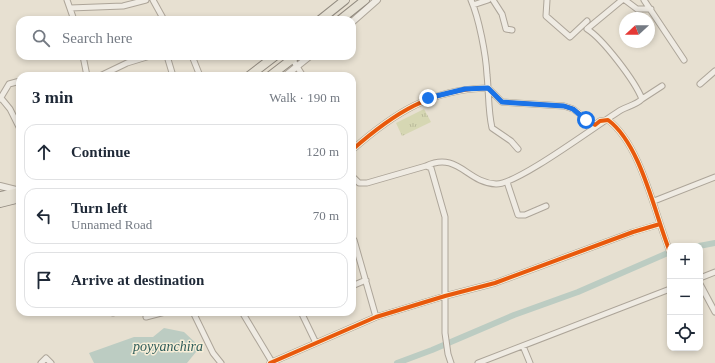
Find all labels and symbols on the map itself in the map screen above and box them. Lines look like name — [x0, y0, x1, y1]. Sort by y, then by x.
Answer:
north arrow — [619, 12, 655, 48]
route end — [419, 89, 437, 107]
route start — [577, 111, 595, 129]
water label: poyyanchira — [132, 339, 203, 354]

